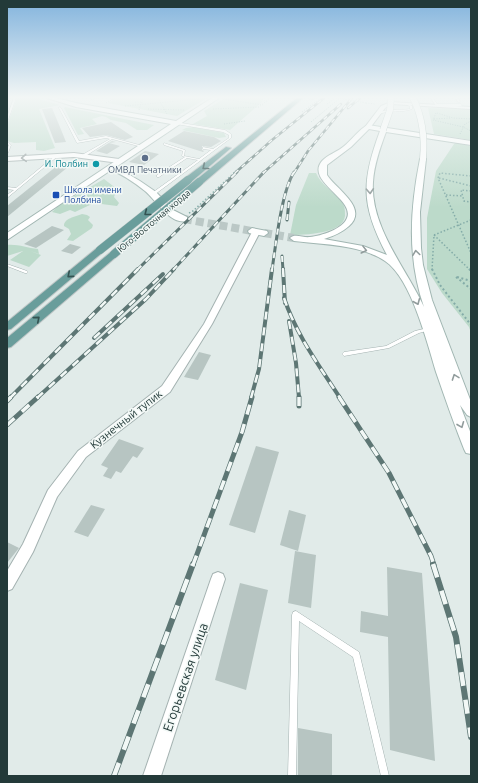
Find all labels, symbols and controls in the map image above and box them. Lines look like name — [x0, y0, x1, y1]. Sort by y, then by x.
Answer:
one-way arrow — [21, 153, 27, 162]
marker: ОМВД Печатники — [140, 153, 150, 163]
place label: И. Полбин — [45, 159, 88, 169]
marker: И. Полбин — [91, 159, 101, 169]
one-way arrow — [202, 162, 209, 169]
place label: ОМВД Печатники — [108, 165, 182, 175]
place label: Школа имени Полбина — [64, 185, 122, 205]
street label: Юго-Восточная хорда — [116, 188, 192, 254]
one-way arrow — [365, 188, 374, 194]
marker: Школа имени Полбина — [51, 190, 61, 200]
one-way arrow — [144, 208, 151, 215]
one-way arrow — [361, 245, 367, 253]
one-way arrow — [412, 250, 421, 257]
one-way arrow — [67, 271, 74, 278]
one-way arrow — [413, 299, 421, 306]
one-way arrow — [32, 316, 39, 323]
one-way arrow — [452, 374, 460, 381]
street label: Кузнечный тупик — [88, 387, 165, 451]
one-way arrow — [456, 421, 464, 428]
street label: Егорьевская улица — [160, 621, 210, 733]

